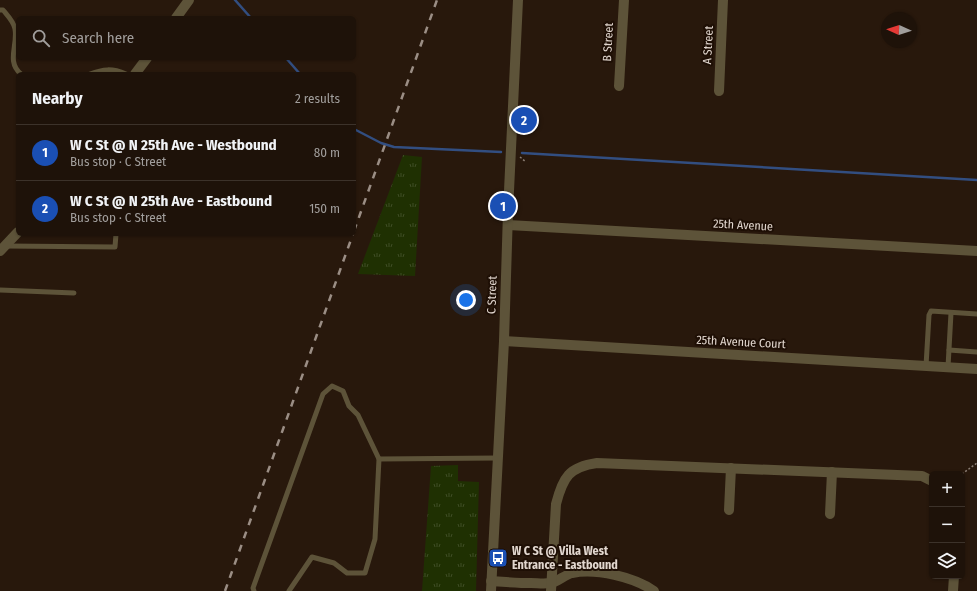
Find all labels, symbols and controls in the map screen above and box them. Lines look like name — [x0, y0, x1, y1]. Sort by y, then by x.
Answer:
north arrow — [881, 12, 917, 48]
search box — [16, 16, 356, 60]
street label: B Street — [600, 22, 616, 62]
street label: A Street — [700, 25, 716, 65]
icon: search — [30, 27, 52, 49]
text: Search here — [62, 29, 134, 47]
text: Nearby — [32, 88, 83, 109]
text: 2 results — [295, 91, 340, 106]
pin: 2 — [511, 105, 537, 135]
text: W C St @ N 25th Ave - Westbound — [70, 136, 277, 154]
text: 1 — [42, 145, 48, 160]
text: 80 m — [314, 145, 340, 160]
text: Bus stop · C Street — [70, 154, 166, 169]
pin: 1 — [490, 191, 516, 221]
text: W C St @ N 25th Ave - Eastbound — [70, 192, 272, 210]
text: 2 — [42, 201, 48, 216]
text: 150 m — [309, 201, 340, 216]
text: Bus stop · C Street — [70, 210, 166, 225]
street label: 25th Avenue — [713, 216, 773, 234]
street label: C Street — [484, 275, 500, 314]
your location — [456, 290, 476, 310]
street label: 25th Avenue Court — [696, 333, 786, 351]
map controls — [929, 471, 965, 579]
button: + — [929, 471, 965, 507]
button: − — [929, 507, 965, 543]
button: layers — [929, 543, 965, 579]
place label: W C St @ Villa West Entrance - Eastbound — [512, 544, 618, 572]
bus stop icon: W C St @ Villa West Entrance - Eastbound — [487, 547, 509, 569]

